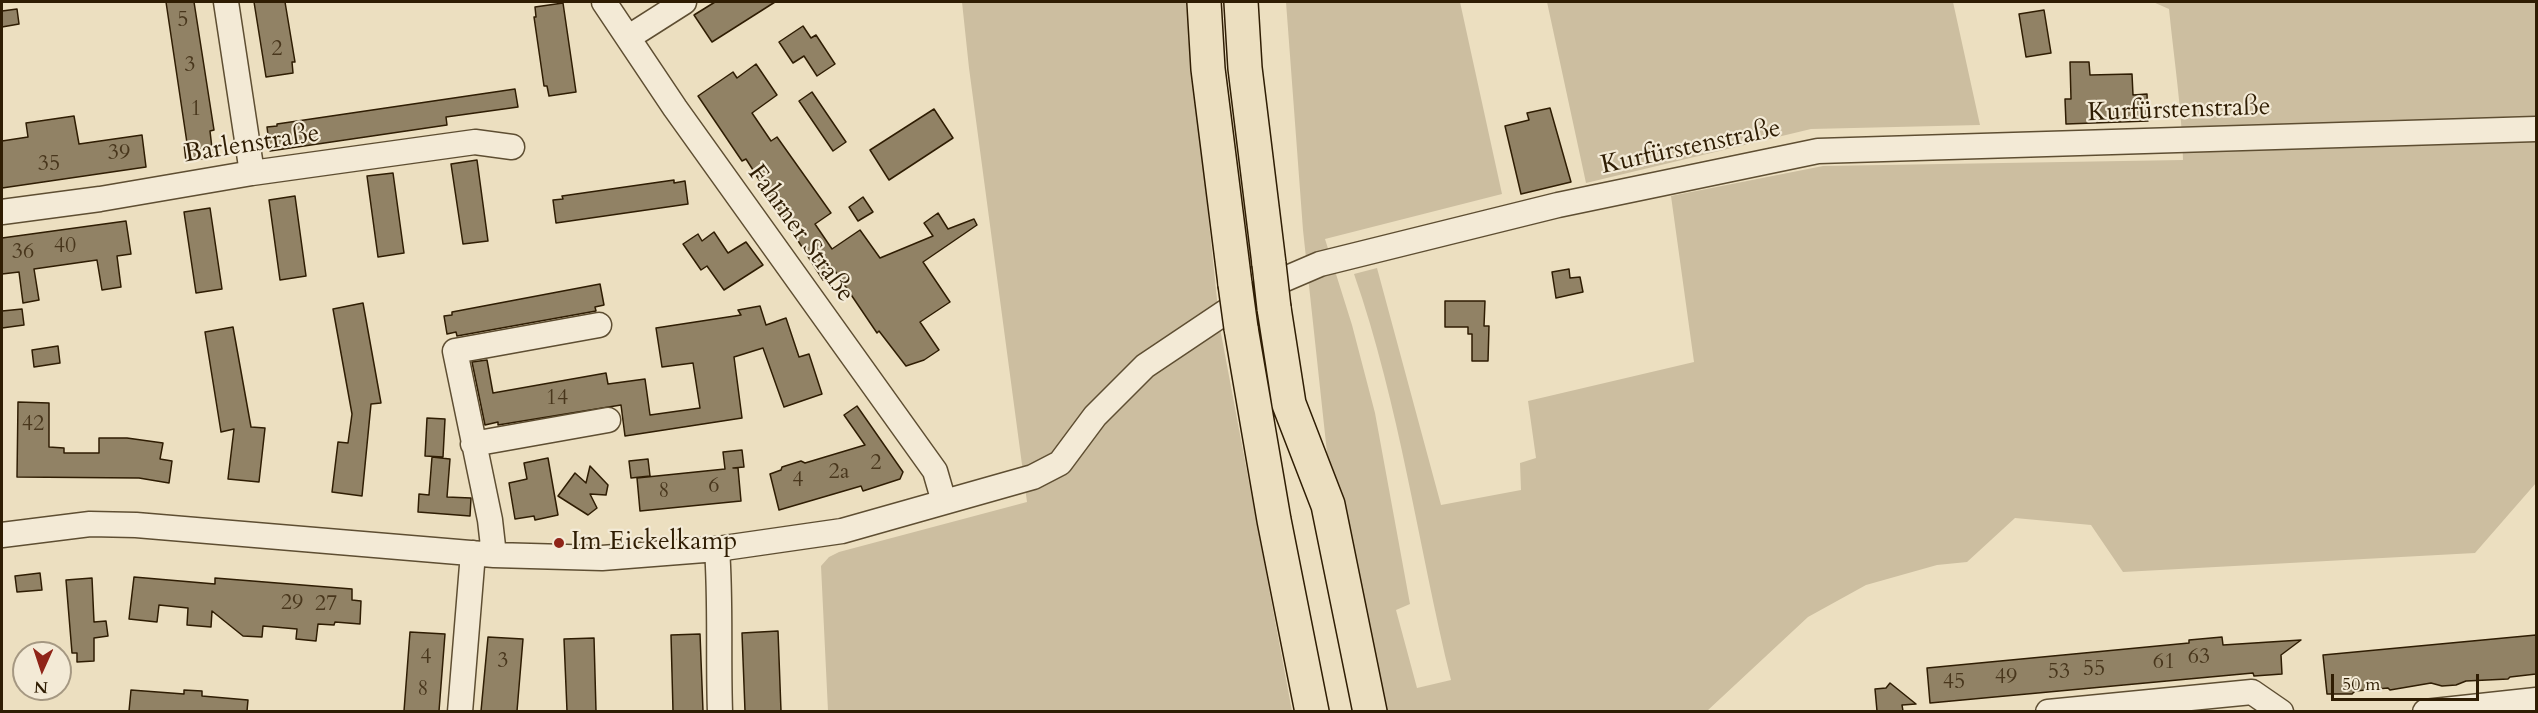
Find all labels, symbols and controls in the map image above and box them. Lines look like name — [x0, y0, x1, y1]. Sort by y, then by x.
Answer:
house number: 5 — [177, 8, 189, 34]
house number: 2 — [271, 37, 283, 63]
house number: 3 — [184, 53, 196, 79]
street label: Kurfürstenstraße — [2087, 92, 2271, 130]
house number: 1 — [190, 97, 202, 123]
street label: Kurfürstenstraße — [1598, 114, 1784, 182]
street label: Barlenstraße — [182, 119, 322, 171]
house number: 39 — [108, 141, 130, 167]
house number: 35 — [38, 152, 60, 178]
street label: Fahrner Straße — [740, 159, 860, 309]
house number: 40 — [54, 234, 76, 260]
house number: 36 — [12, 240, 34, 266]
house number: 14 — [546, 386, 568, 412]
house number: 42 — [22, 412, 44, 438]
house number: 2 — [870, 451, 882, 477]
house number: 2a — [829, 460, 849, 486]
house number: 4 — [792, 468, 804, 494]
house number: 6 — [708, 474, 720, 500]
house number: 8 — [658, 479, 670, 505]
place label: Im Eickelkamp — [571, 527, 737, 559]
marker: Im Eickelkamp — [552, 536, 566, 550]
house number: 29 — [281, 591, 303, 617]
house number: 27 — [315, 592, 337, 618]
north arrow — [12, 641, 72, 701]
house number: 4 — [420, 645, 432, 671]
house number: 63 — [2188, 645, 2210, 671]
house number: 3 — [497, 649, 509, 675]
house number: 61 — [2153, 650, 2175, 676]
house number: 55 — [2083, 657, 2105, 683]
house number: 53 — [2048, 660, 2070, 686]
scale bar — [2334, 662, 2482, 700]
house number: 49 — [1995, 665, 2017, 691]
house number: 45 — [1943, 670, 1965, 696]
text: 50 m — [2342, 672, 2381, 697]
text: N — [34, 676, 49, 698]
house number: 8 — [417, 677, 429, 703]

